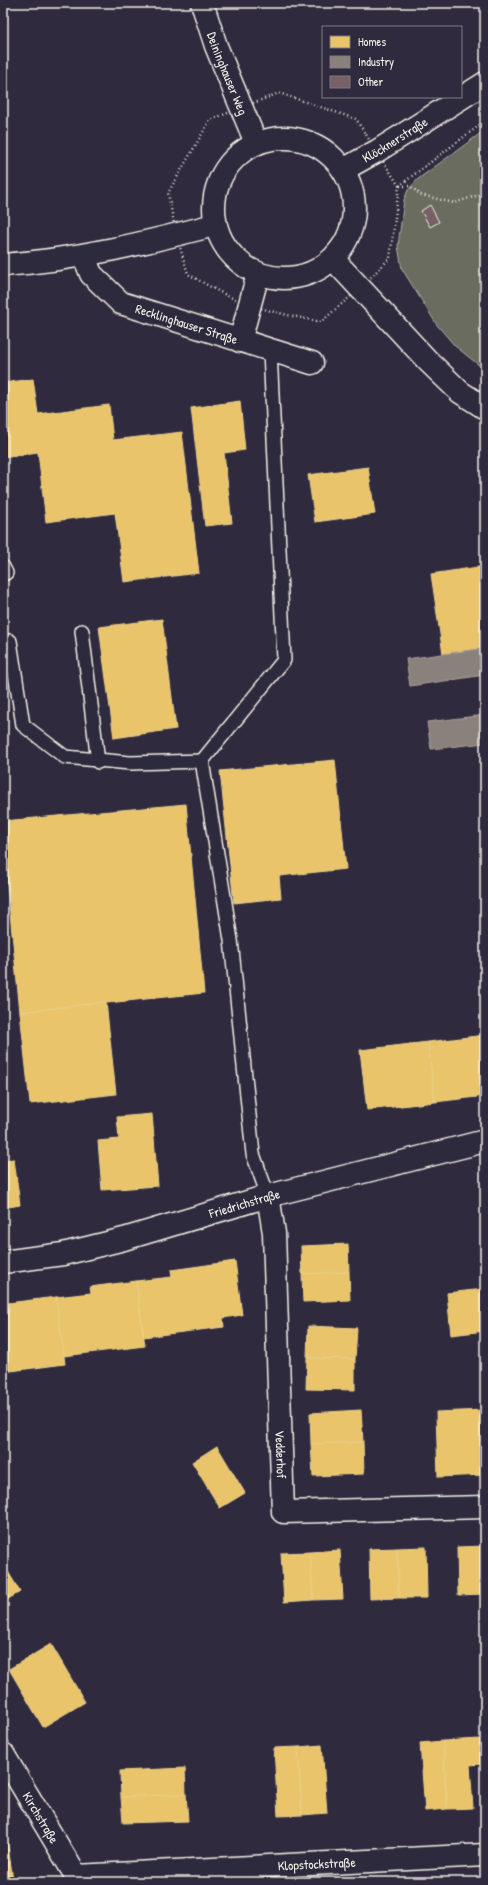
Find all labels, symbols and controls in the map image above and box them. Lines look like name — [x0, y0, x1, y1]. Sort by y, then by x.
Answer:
legend — [322, 26, 462, 98]
street label: Deininghauser Weg — [203, 30, 252, 118]
text: Homes — [358, 33, 386, 50]
text: Industry — [358, 53, 394, 70]
text: Other — [358, 73, 384, 90]
street label: Klöcknerstraße — [359, 113, 431, 167]
street label: Recklinghauser Straße — [133, 299, 240, 348]
street label: Friedrichstraße — [206, 1184, 282, 1222]
street label: Vedderhof — [271, 1430, 291, 1479]
street label: Kirchstraße — [19, 1788, 63, 1847]
street label: Klopstockstraße — [277, 1853, 356, 1875]

